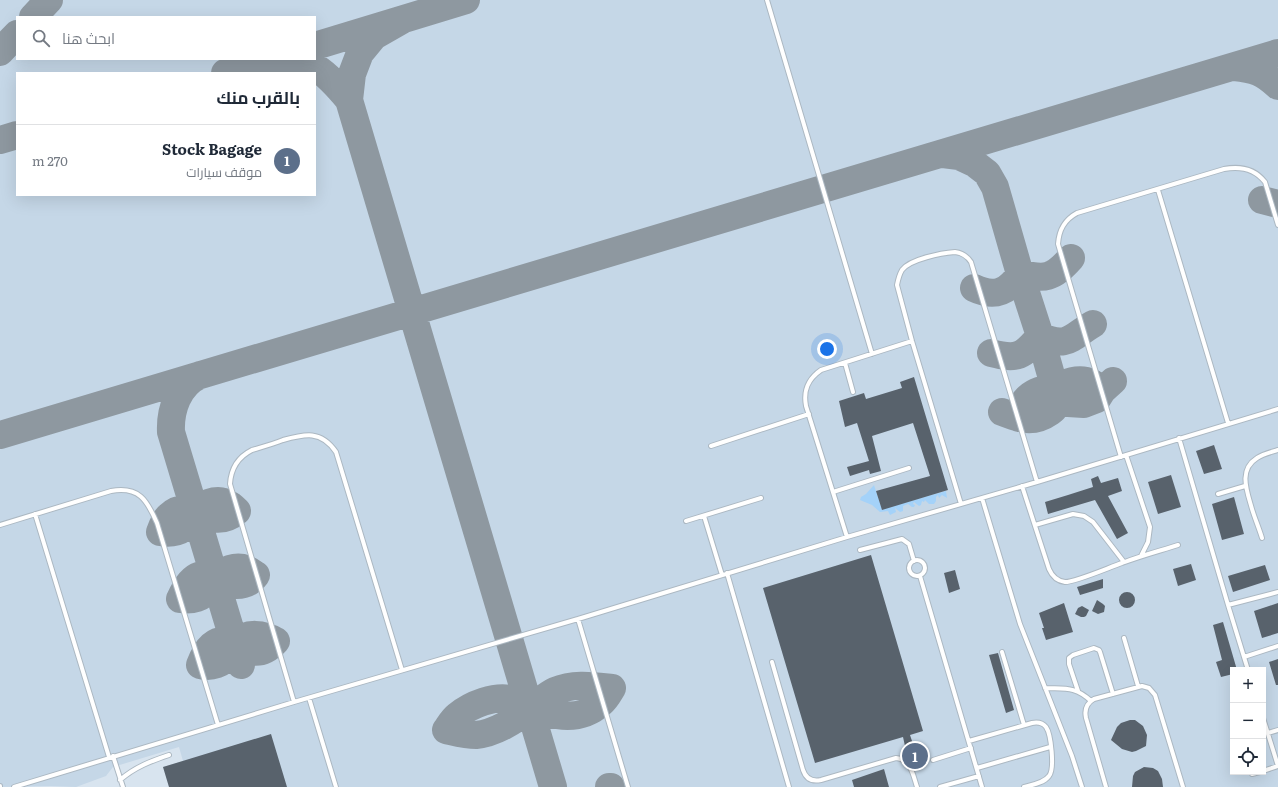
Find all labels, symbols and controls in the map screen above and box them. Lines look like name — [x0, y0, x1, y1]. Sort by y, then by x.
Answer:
search box — [16, 16, 316, 60]
text: ابحث هنا — [62, 26, 115, 49]
icon: search — [30, 27, 52, 49]
text: بالقرب منك — [216, 84, 300, 109]
text: Stock Bagage — [162, 137, 262, 160]
text: 270 m — [32, 151, 68, 170]
text: 1 — [284, 151, 290, 170]
text: موقف سيارات — [186, 162, 262, 181]
your location — [817, 339, 837, 359]
map controls — [1230, 667, 1266, 775]
button: + — [1230, 667, 1266, 703]
button: − — [1230, 703, 1266, 739]
button: locate — [1230, 739, 1266, 775]
pin: 1 — [902, 741, 928, 771]

